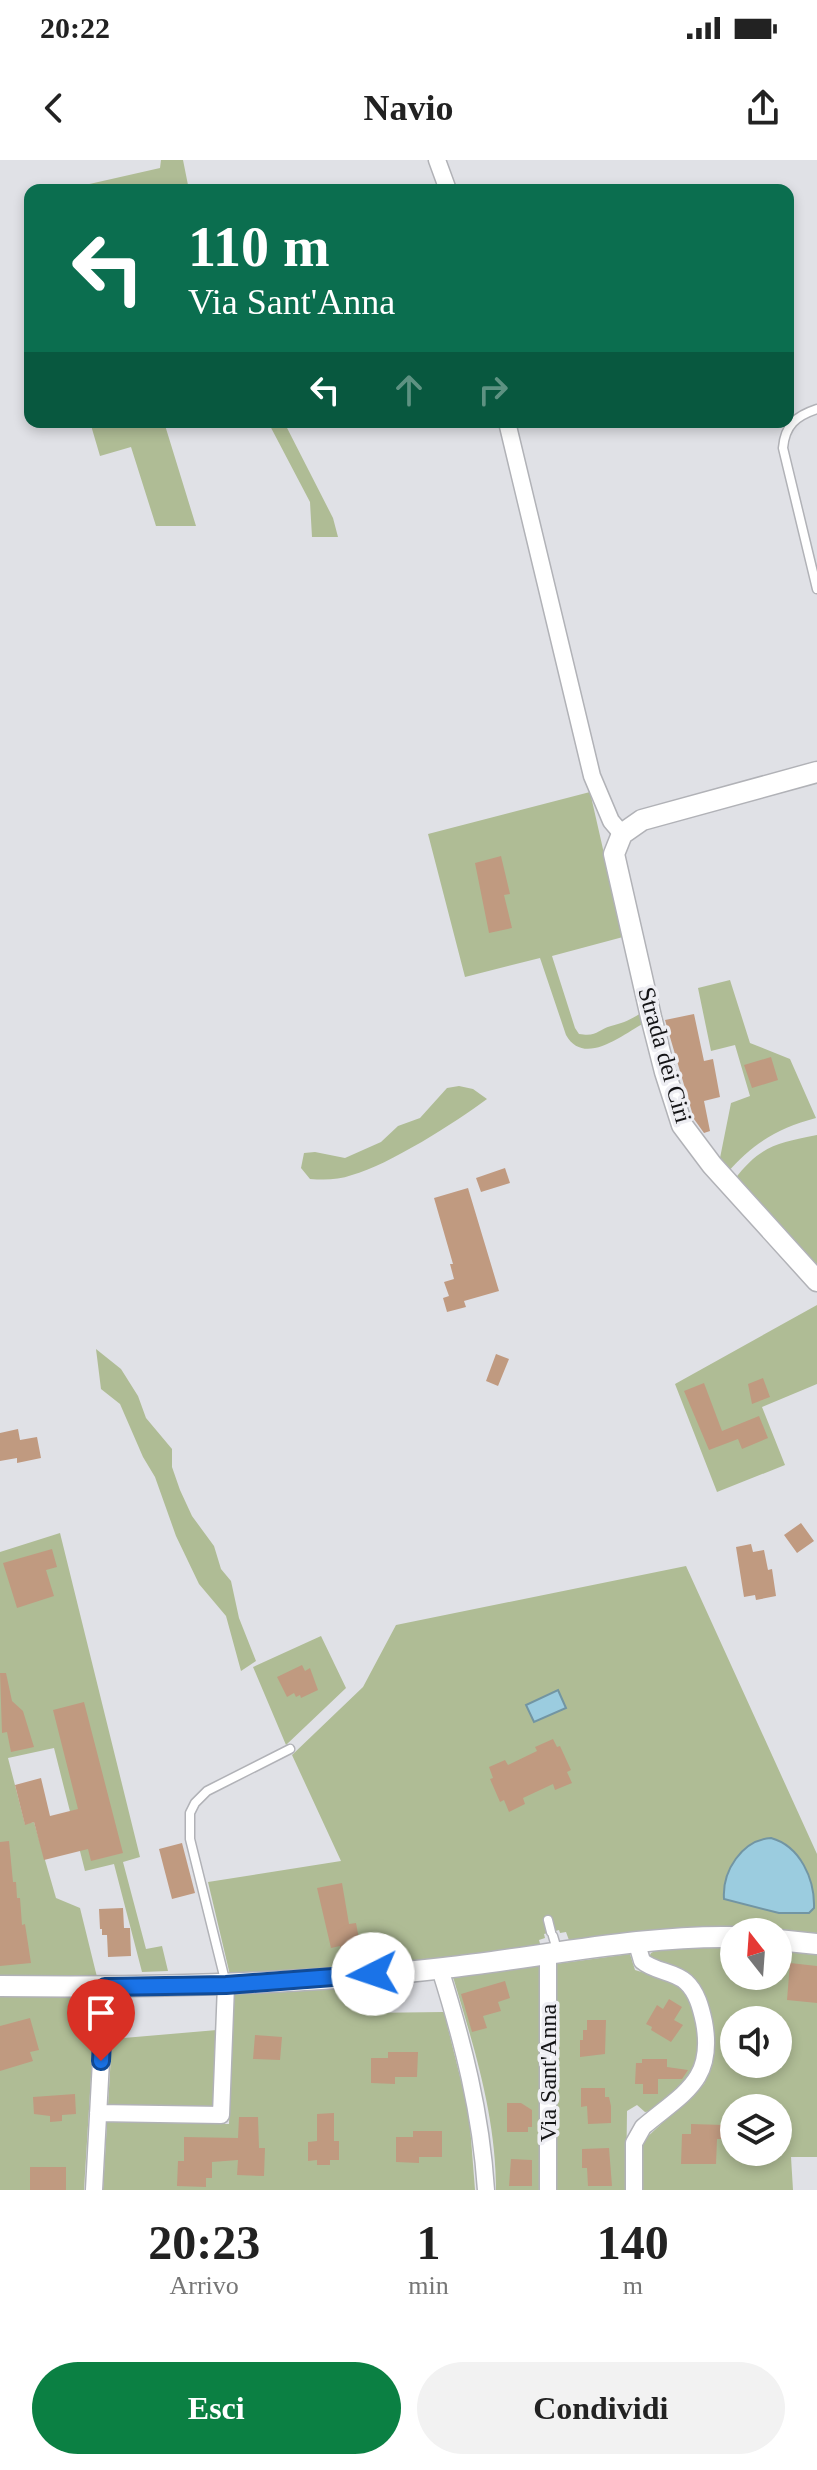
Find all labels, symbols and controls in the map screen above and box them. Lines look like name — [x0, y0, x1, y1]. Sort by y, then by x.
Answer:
text: 20:22 — [40, 11, 110, 44]
icon: back — [32, 86, 76, 130]
icon: share — [741, 86, 785, 130]
text: Navio — [364, 88, 454, 128]
icon: left — [56, 216, 160, 320]
text: 110 m — [188, 216, 330, 278]
text: Via Sant'Anna — [188, 282, 395, 322]
icon: left — [303, 368, 347, 412]
icon: ahead — [387, 368, 431, 412]
icon: right — [471, 368, 515, 412]
street label: Strada dei Ciri — [633, 984, 697, 1126]
north arrow — [720, 1918, 792, 1990]
map controls — [720, 1918, 792, 2166]
position arrow — [331, 1932, 415, 2016]
pin — [67, 1979, 135, 2061]
icon: arrive — [79, 1991, 123, 2035]
street label: Via Sant'Anna — [535, 2004, 561, 2142]
button: sound — [720, 2006, 792, 2078]
button: layers — [720, 2094, 792, 2166]
text: 20:23 — [148, 2216, 260, 2269]
text: 1 — [416, 2216, 440, 2269]
text: 140 — [597, 2216, 669, 2269]
text: Arrivo — [169, 2271, 239, 2300]
text: min — [408, 2271, 449, 2300]
text: m — [623, 2271, 643, 2300]
button: Esci — [32, 2362, 401, 2454]
button: Condividi — [417, 2362, 785, 2454]

